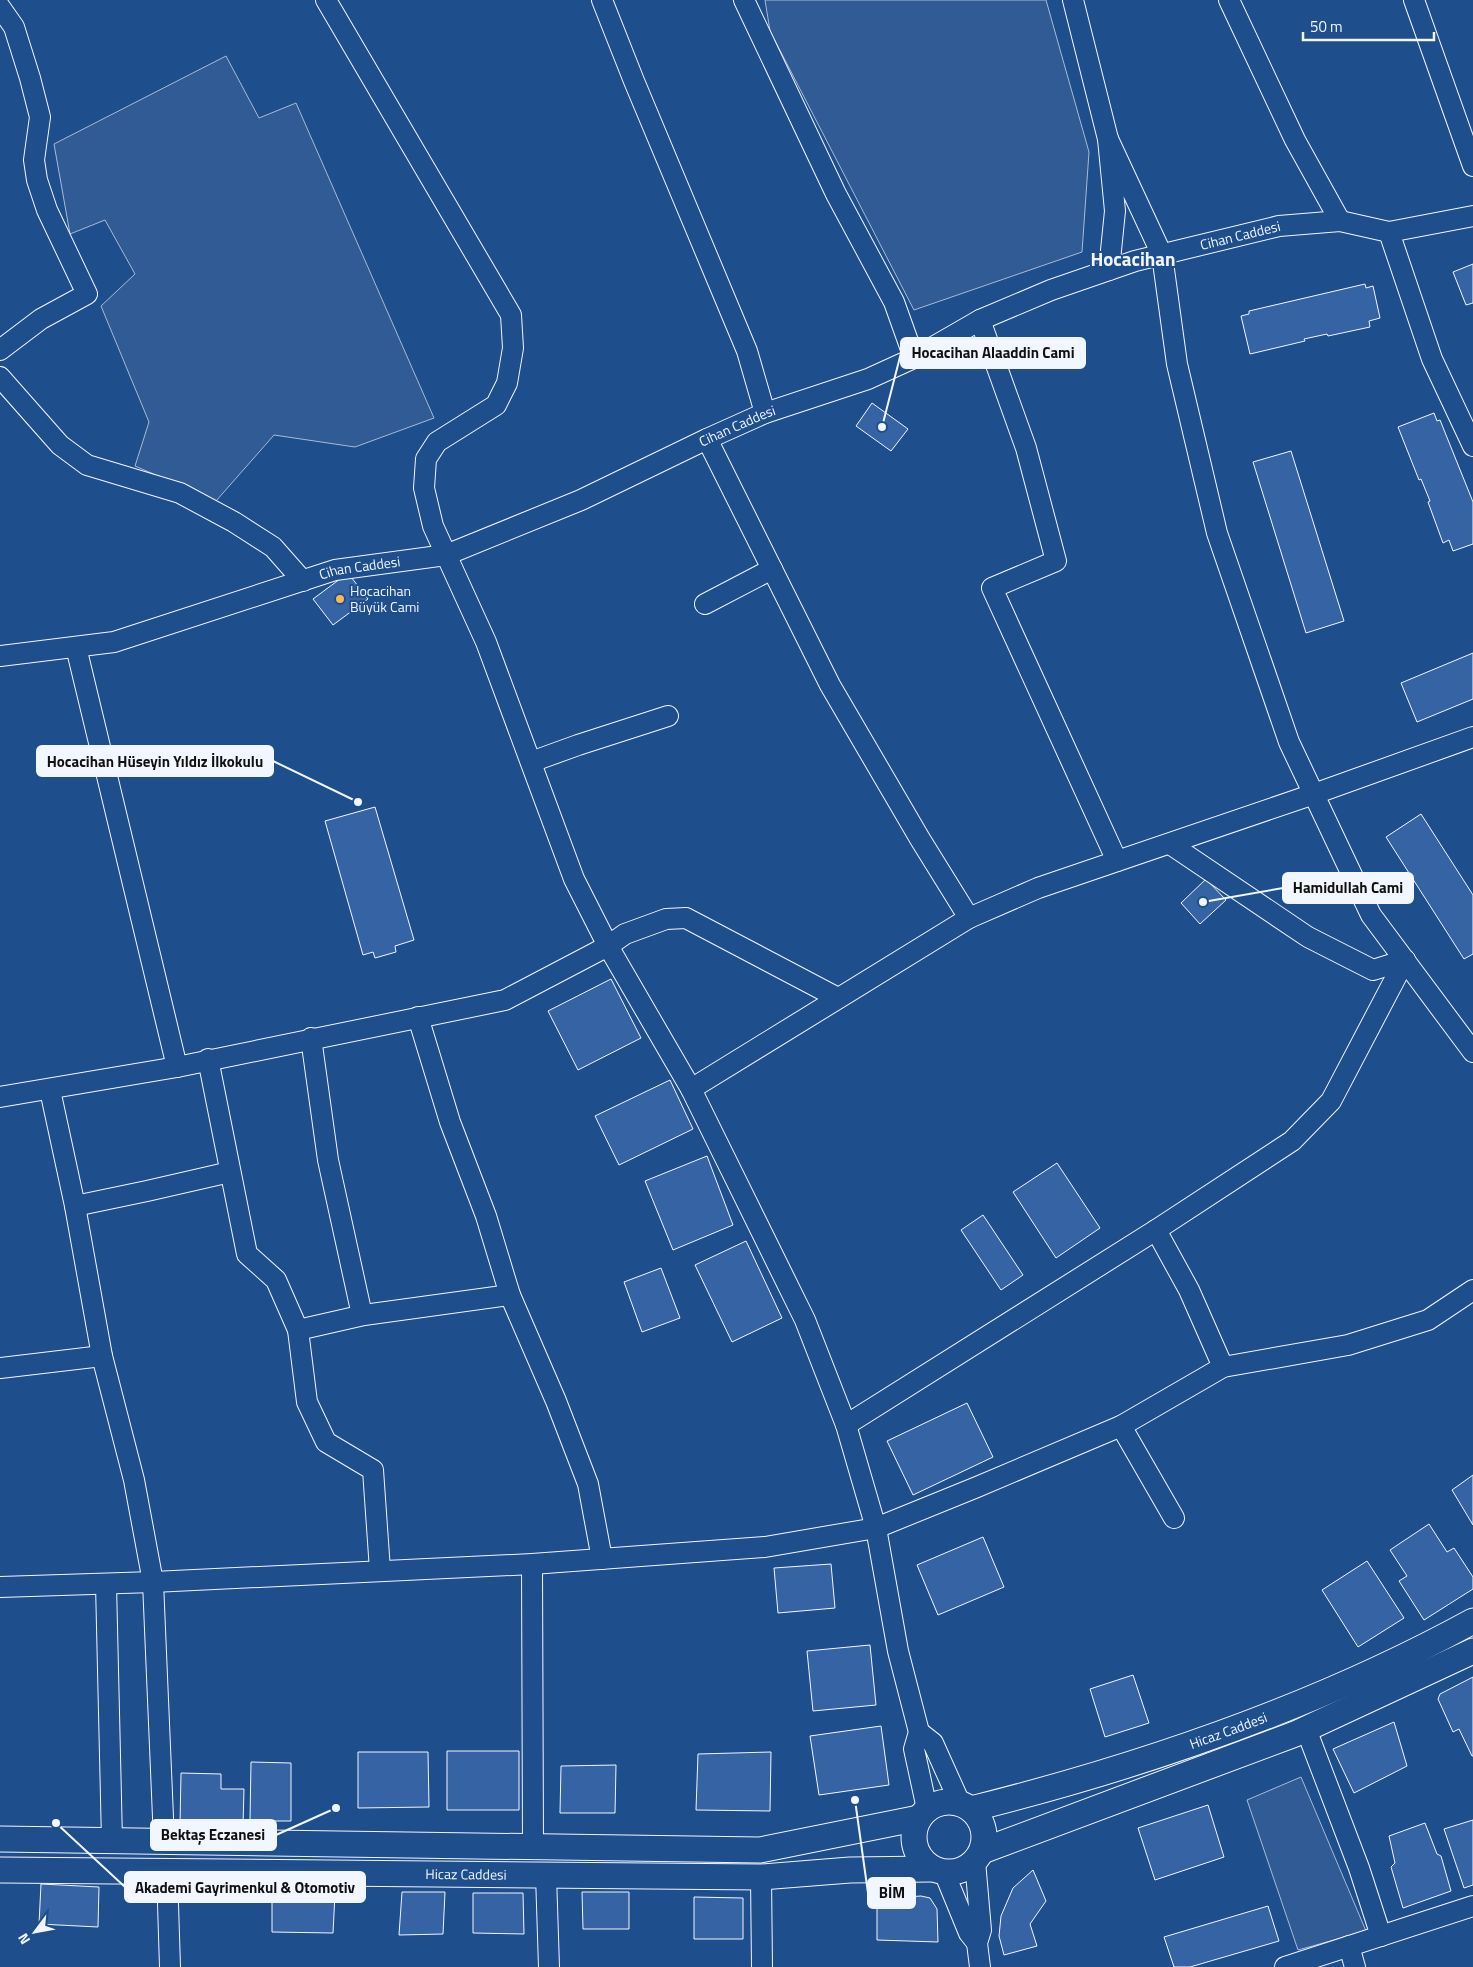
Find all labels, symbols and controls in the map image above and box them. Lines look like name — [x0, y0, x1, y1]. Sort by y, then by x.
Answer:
scale bar — [1303, 10, 1434, 42]
text: 50 m — [1310, 15, 1343, 38]
street label: Cihan Caddesi — [1198, 215, 1282, 255]
district label: Hocacihan — [1090, 244, 1176, 273]
callout: Hocacihan Alaaddin Cami — [901, 338, 1085, 368]
text: Hocacihan Alaaddin Cami — [911, 341, 1075, 364]
street label: Cihan Caddesi — [695, 399, 778, 452]
street label: Cihan Caddesi — [316, 550, 401, 585]
place label: Hocacihan Büyük Cami — [350, 580, 419, 617]
marker: Hocacihan Büyük Cami — [334, 593, 346, 605]
callout: Hocacihan Hüseyin Yıldız İlkokulu — [37, 746, 273, 776]
text: Hocacihan Hüseyin Yıldız İlkokulu — [47, 750, 263, 773]
callout: Hamidullah Cami — [1283, 873, 1413, 903]
text: Hamidullah Cami — [1293, 876, 1403, 899]
street label: Hicaz Caddesi — [1186, 1706, 1270, 1754]
callout: Bektaş Eczanesi — [151, 1820, 276, 1850]
text: Bektaş Eczanesi — [161, 1823, 265, 1846]
street label: Hicaz Caddesi — [425, 1863, 507, 1885]
callout: Akademi Gayrimenkul & Otomotiv — [125, 1872, 365, 1902]
text: Akademi Gayrimenkul & Otomotiv — [135, 1876, 356, 1899]
callout: BİM — [868, 1878, 915, 1908]
text: BİM — [879, 1881, 905, 1904]
north arrow — [10, 1907, 60, 1957]
text: N — [12, 1929, 35, 1949]

